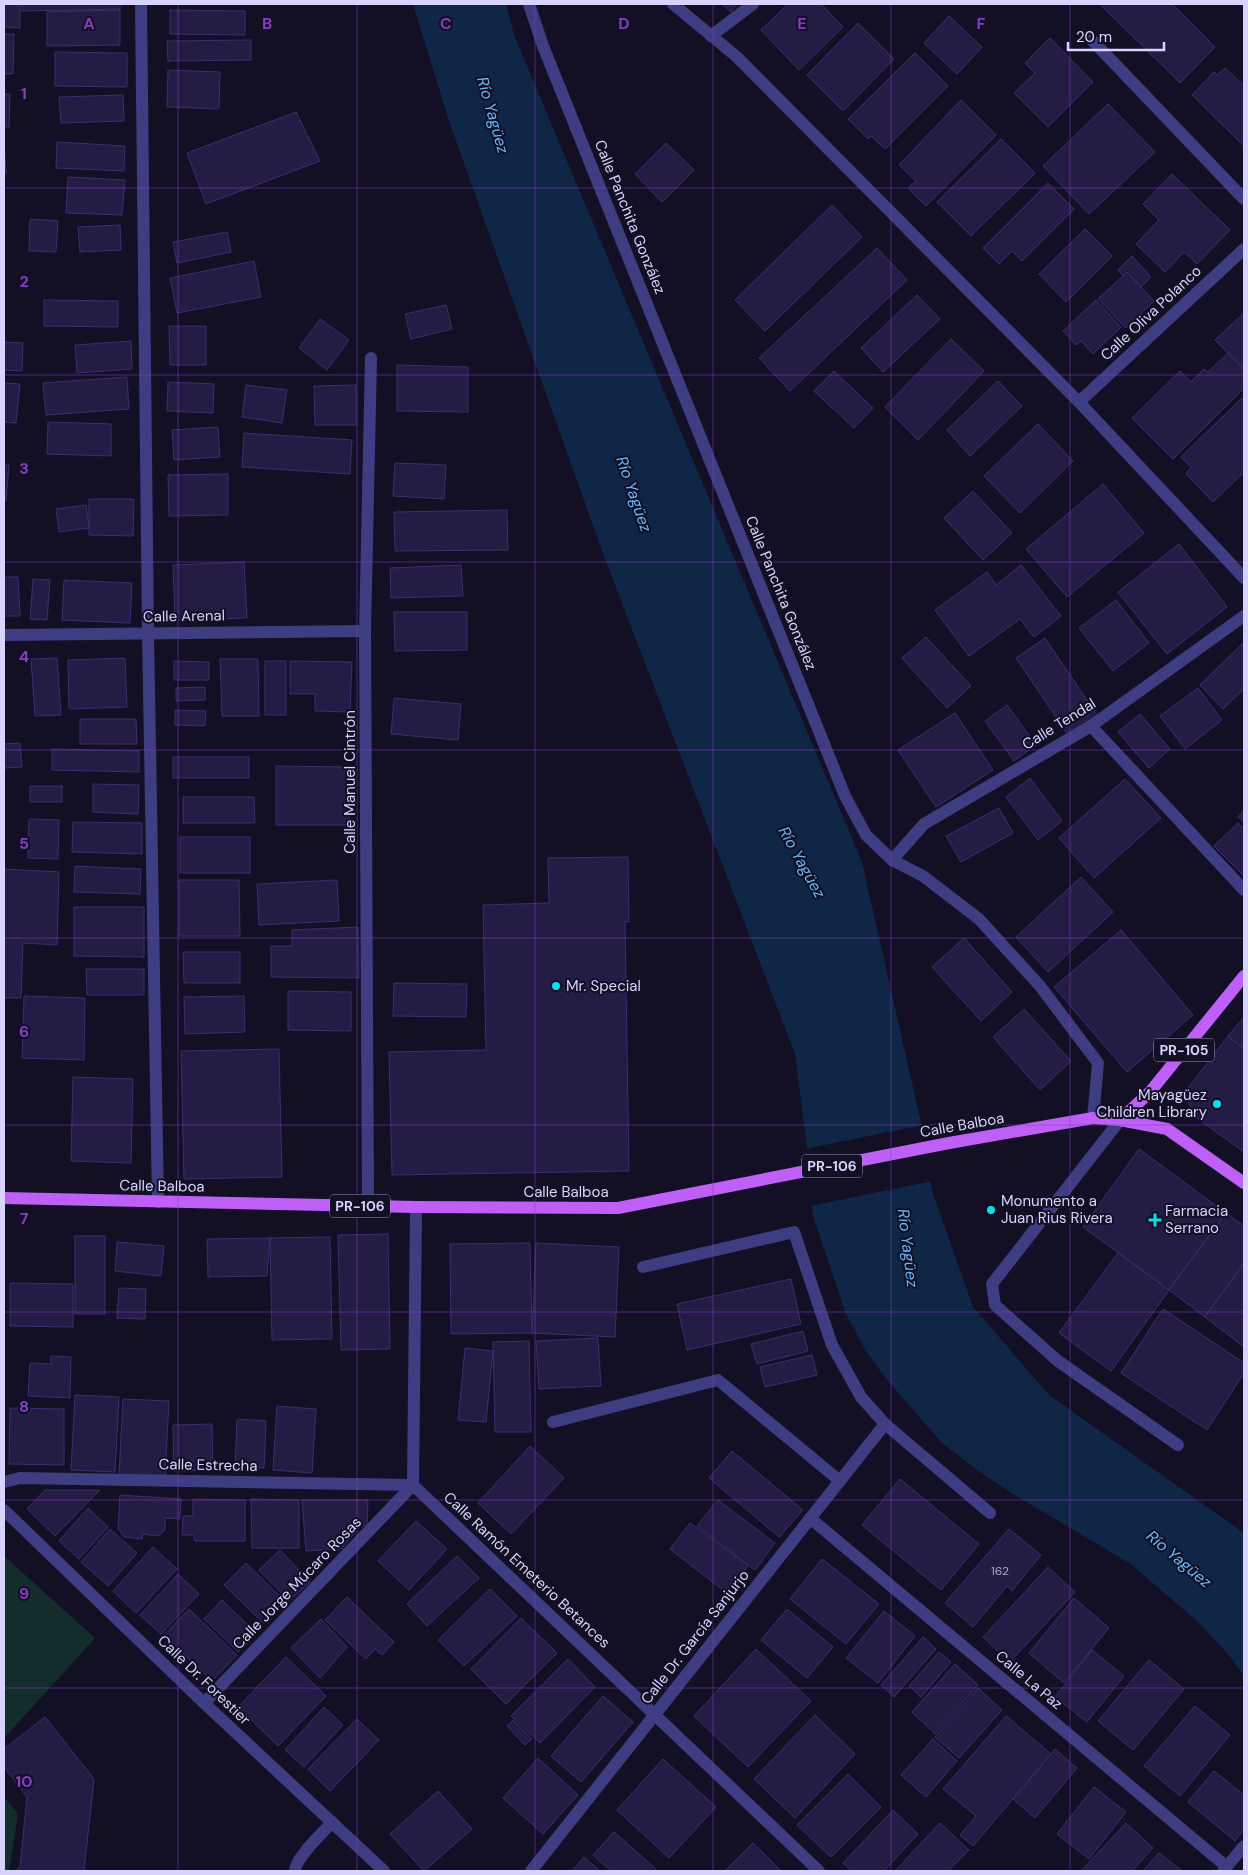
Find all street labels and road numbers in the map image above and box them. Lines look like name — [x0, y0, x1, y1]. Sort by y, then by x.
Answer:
street label: Calle Panchita González — [590, 137, 670, 297]
street label: Calle Oliva Polanco — [1096, 261, 1206, 365]
street label: Calle Panchita González — [741, 513, 821, 673]
street label: Calle Arenal — [143, 605, 225, 627]
street label: Calle Tendal — [1018, 693, 1100, 755]
street label: Calle Manuel Cintrón — [340, 710, 360, 854]
road number: PR-105 — [1154, 1038, 1214, 1062]
street label: Calle Balboa — [918, 1108, 1006, 1142]
road number: PR-106 — [802, 1154, 862, 1178]
street label: Calle Balboa — [119, 1175, 205, 1197]
street label: Calle Balboa — [523, 1182, 609, 1202]
road number: PR-106 — [330, 1194, 390, 1218]
street label: Calle Estrecha — [158, 1454, 258, 1476]
street label: Calle Ramón Emeterio Betances — [439, 1487, 615, 1653]
street label: Calle Jorge Múcaro Rosas — [228, 1512, 366, 1654]
street label: Calle Dr. García Sanjurjo — [636, 1566, 754, 1708]
street label: Calle Dr. Forestier — [153, 1631, 255, 1730]
street label: Calle La Paz — [991, 1646, 1067, 1714]

